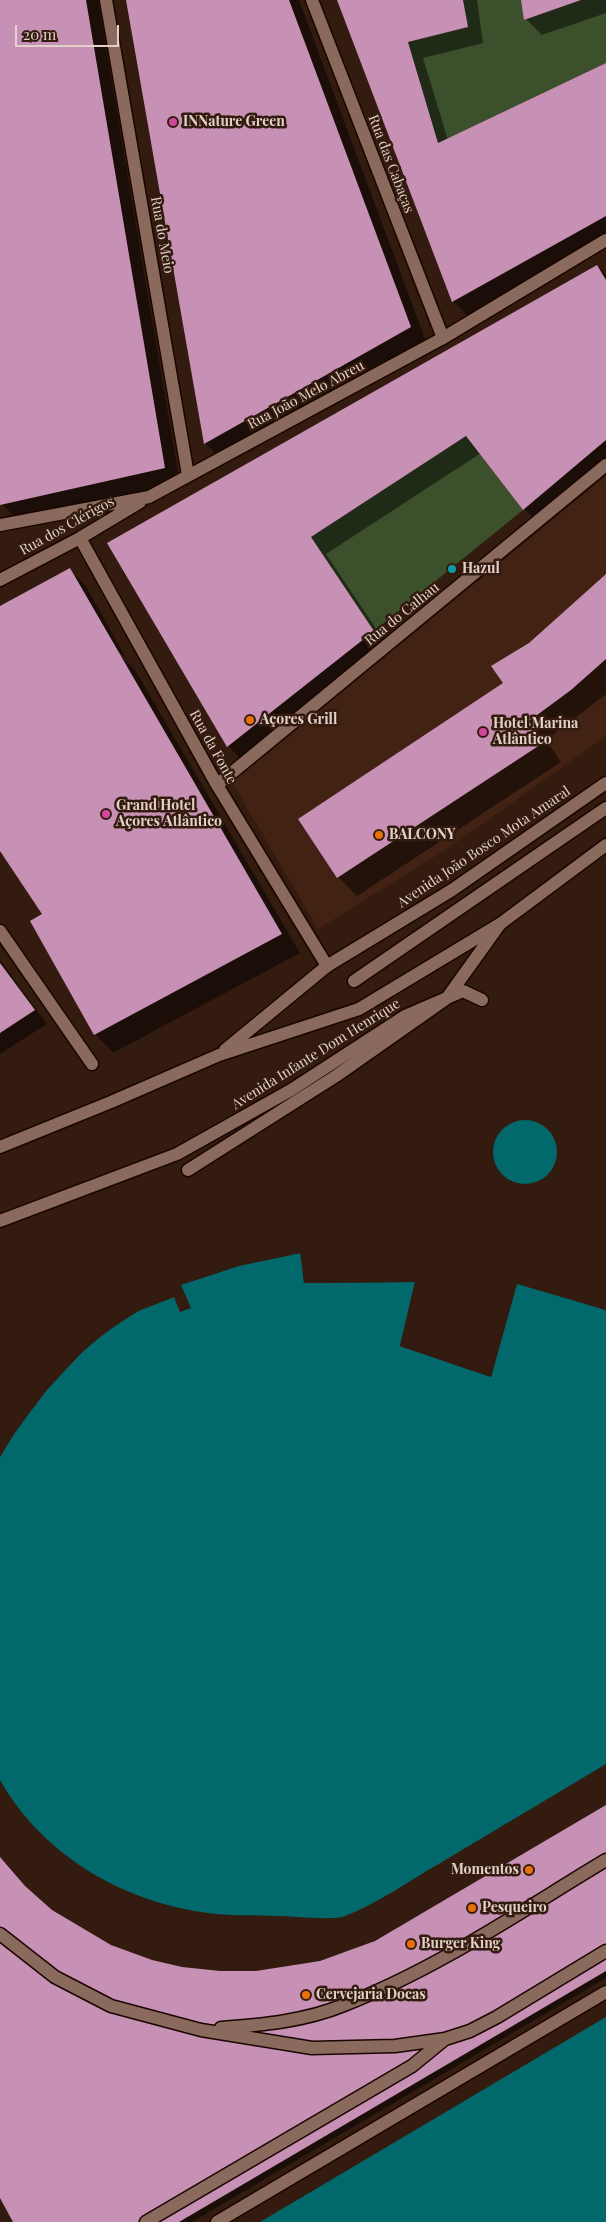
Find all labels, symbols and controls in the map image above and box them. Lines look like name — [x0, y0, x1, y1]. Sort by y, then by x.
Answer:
scale bar — [18, 15, 121, 47]
text: 20 m — [23, 24, 56, 44]
street label: Rua das Cabaças — [365, 112, 417, 216]
place label: INNature Green — [183, 114, 285, 130]
marker: INNature Green — [167, 116, 179, 128]
street label: Rua do Meio — [147, 195, 177, 275]
street label: Rua João Melo Abreu — [245, 357, 367, 433]
street label: Rua dos Clérigos — [17, 493, 117, 559]
place label: Hazul — [462, 561, 500, 577]
marker: Hazul — [446, 563, 458, 575]
street label: Rua do Calhau — [361, 579, 443, 649]
street label: Rua da Fonte — [186, 707, 240, 787]
place label: Açores Grill — [260, 712, 337, 728]
marker: Açores Grill — [244, 714, 256, 726]
place label: Hotel Marina Atlântico — [493, 716, 578, 749]
marker: Hotel Marina Atlântico — [477, 726, 489, 738]
street label: Avenida João Bosco Mota Amaral — [394, 783, 574, 911]
place label: Grand Hotel Açores Atlântico — [116, 798, 222, 830]
marker: Grand Hotel Açores Atlântico — [100, 808, 112, 820]
place label: BALCONY — [389, 827, 456, 843]
marker: BALCONY — [373, 829, 385, 841]
street label: Avenida Infante Dom Henrique — [229, 995, 403, 1113]
place label: Momentos — [451, 1862, 519, 1878]
marker: Momentos — [523, 1864, 535, 1876]
place label: Pesqueiro — [482, 1900, 547, 1916]
marker: Pesqueiro — [466, 1902, 478, 1914]
place label: Burger King — [421, 1936, 500, 1952]
marker: Burger King — [405, 1938, 417, 1950]
place label: Cervejaria Docas — [316, 1987, 426, 2003]
marker: Cervejaria Docas — [300, 1989, 312, 2001]

